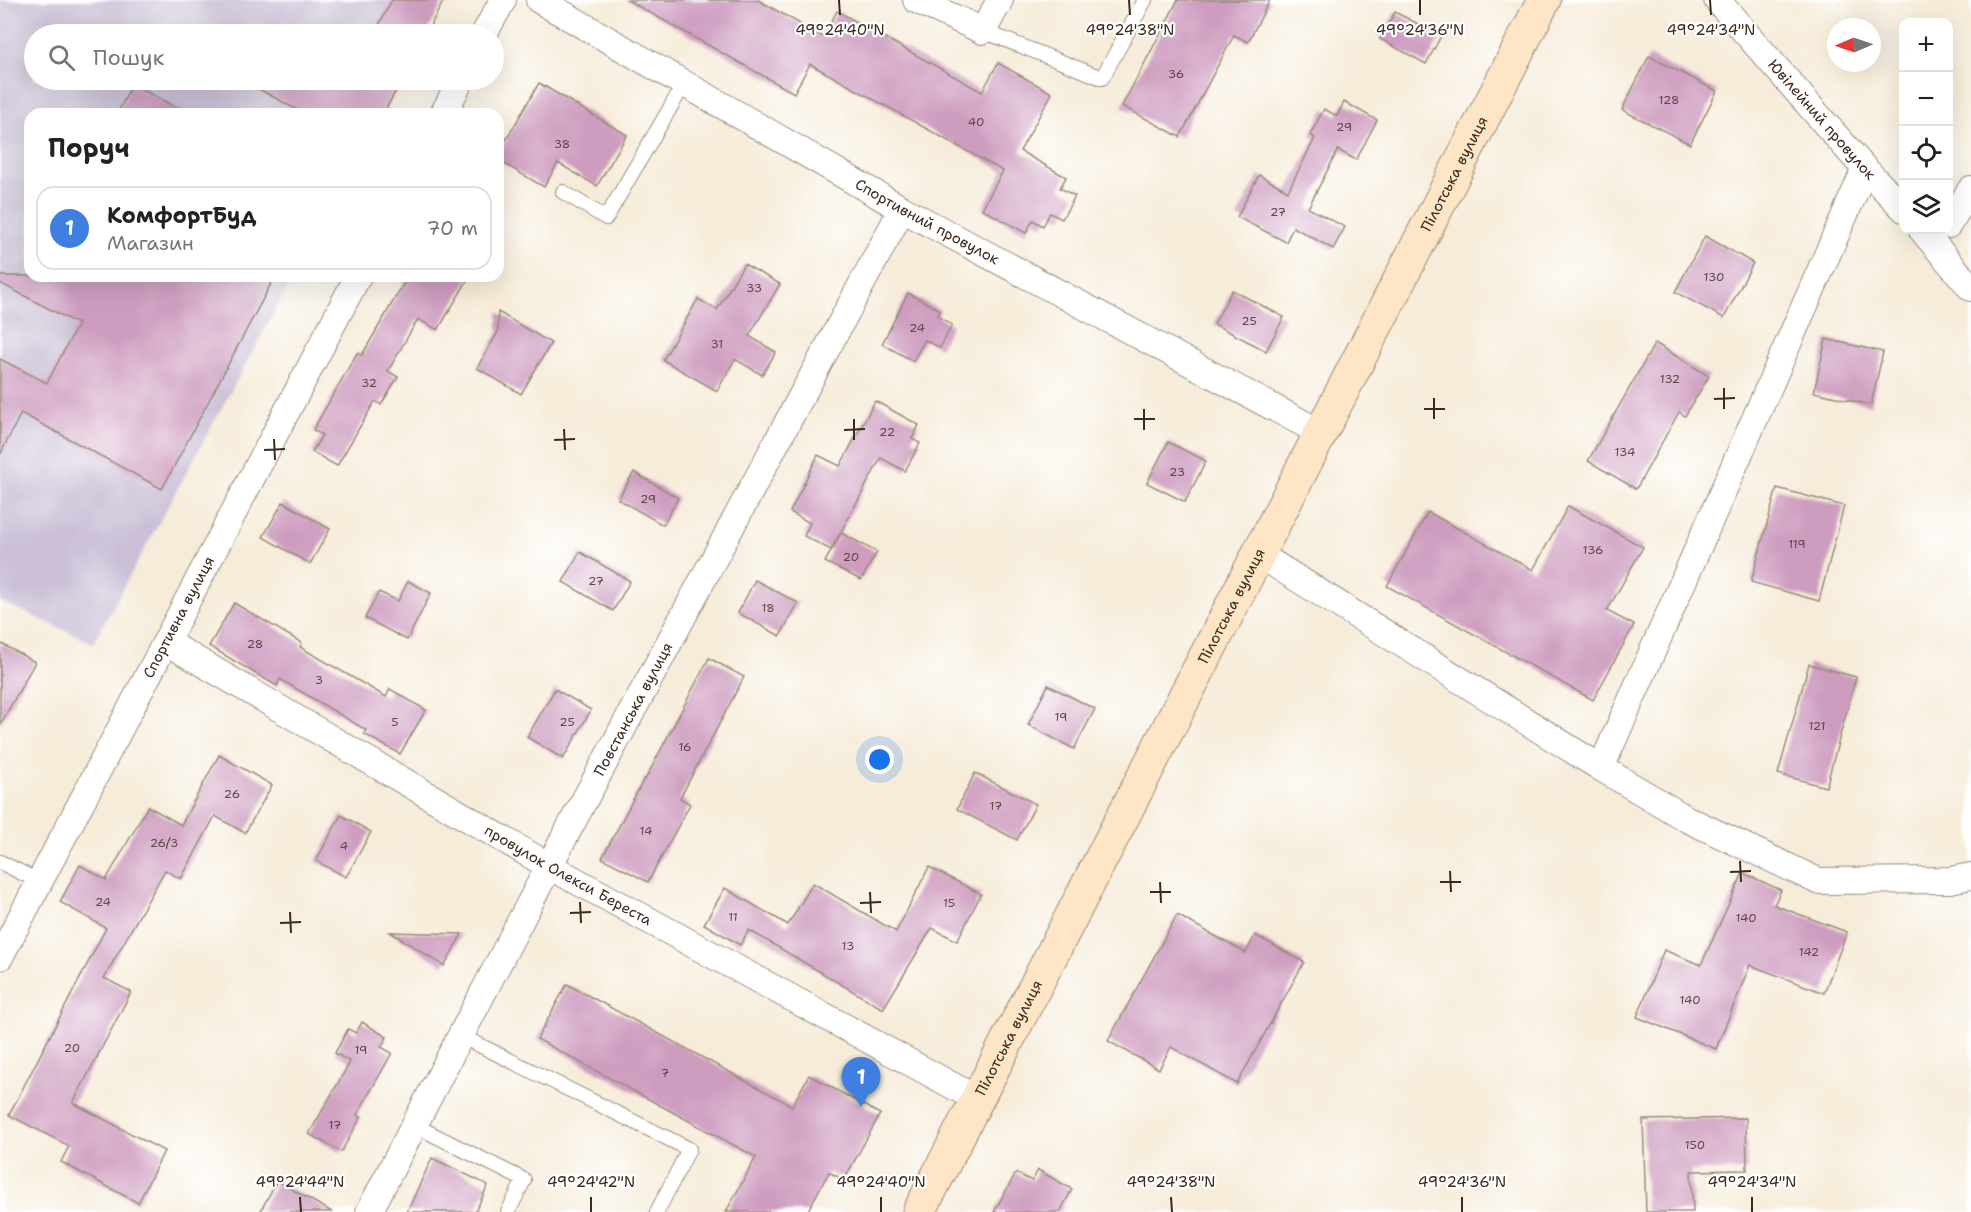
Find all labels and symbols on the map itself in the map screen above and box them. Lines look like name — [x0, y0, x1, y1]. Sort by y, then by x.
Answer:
north arrow — [1827, 18, 1881, 72]
text: 49°24'40"N — [795, 20, 885, 40]
text: 49°24'38"N — [1085, 20, 1175, 40]
text: 49°24'36"N — [1376, 20, 1464, 40]
text: 49°24'34"N — [1667, 20, 1755, 40]
street label: Ювілейний провулок — [1763, 55, 1880, 184]
house number: 36 — [1168, 66, 1184, 82]
house number: 128 — [1659, 92, 1679, 108]
street label: Пілотська вулиця — [1416, 113, 1492, 235]
house number: 40 — [968, 114, 984, 130]
house number: 29 — [1336, 119, 1352, 135]
house number: 38 — [554, 136, 570, 152]
street label: Спортивний провулок — [851, 174, 1003, 269]
house number: 27 — [1270, 204, 1286, 220]
house number: 130 — [1703, 269, 1725, 285]
house number: 33 — [746, 280, 762, 296]
house number: 25 — [1241, 313, 1257, 329]
house number: 24 — [909, 320, 925, 336]
house number: 31 — [711, 336, 723, 352]
house number: 132 — [1660, 371, 1680, 387]
house number: 32 — [361, 375, 377, 391]
house number: 22 — [879, 424, 895, 440]
house number: 134 — [1615, 444, 1635, 460]
house number: 23 — [1169, 464, 1185, 480]
house number: 29 — [640, 491, 656, 507]
house number: 119 — [1788, 536, 1806, 552]
house number: 136 — [1583, 542, 1603, 558]
street label: Пілотська вулиця — [1194, 545, 1270, 667]
house number: 20 — [843, 549, 859, 565]
street label: Спортивна вулиця — [138, 553, 219, 682]
house number: 27 — [588, 573, 604, 589]
house number: 18 — [761, 600, 775, 616]
house number: 28 — [247, 636, 263, 652]
street label: Повстанська вулиця — [589, 639, 677, 780]
house number: 3 — [315, 672, 323, 688]
house number: 19 — [1055, 709, 1067, 725]
house number: 5 — [391, 714, 399, 730]
house number: 25 — [559, 714, 575, 730]
house number: 121 — [1808, 718, 1826, 734]
house number: 16 — [678, 739, 692, 755]
your location — [865, 745, 894, 774]
house number: 26 — [224, 786, 240, 802]
house number: 17 — [990, 798, 1002, 814]
street label: провулок Олекси Береста — [481, 820, 656, 930]
house number: 14 — [640, 823, 652, 839]
house number: 26/3 — [150, 835, 178, 851]
house number: 4 — [340, 838, 348, 854]
house number: 24 — [95, 894, 111, 910]
house number: 15 — [943, 895, 955, 911]
house number: 11 — [728, 909, 738, 925]
house number: 140 — [1735, 910, 1757, 926]
house number: 13 — [842, 938, 854, 954]
house number: 142 — [1799, 944, 1819, 960]
street label: Пілотська вулиця — [971, 977, 1047, 1099]
house number: 140 — [1679, 992, 1701, 1008]
house number: 20 — [64, 1040, 80, 1056]
house number: 19 — [355, 1042, 367, 1058]
pin: 1 — [842, 1058, 880, 1107]
house number: 7 — [661, 1065, 669, 1081]
house number: 17 — [329, 1117, 341, 1133]
house number: 150 — [1685, 1137, 1705, 1153]
text: 49°24'44"N — [256, 1172, 344, 1192]
text: 49°24'42"N — [547, 1172, 635, 1192]
text: 49°24'40"N — [836, 1172, 926, 1192]
text: 49°24'38"N — [1126, 1172, 1216, 1192]
text: 49°24'36"N — [1418, 1172, 1506, 1192]
text: 49°24'34"N — [1708, 1172, 1796, 1192]

